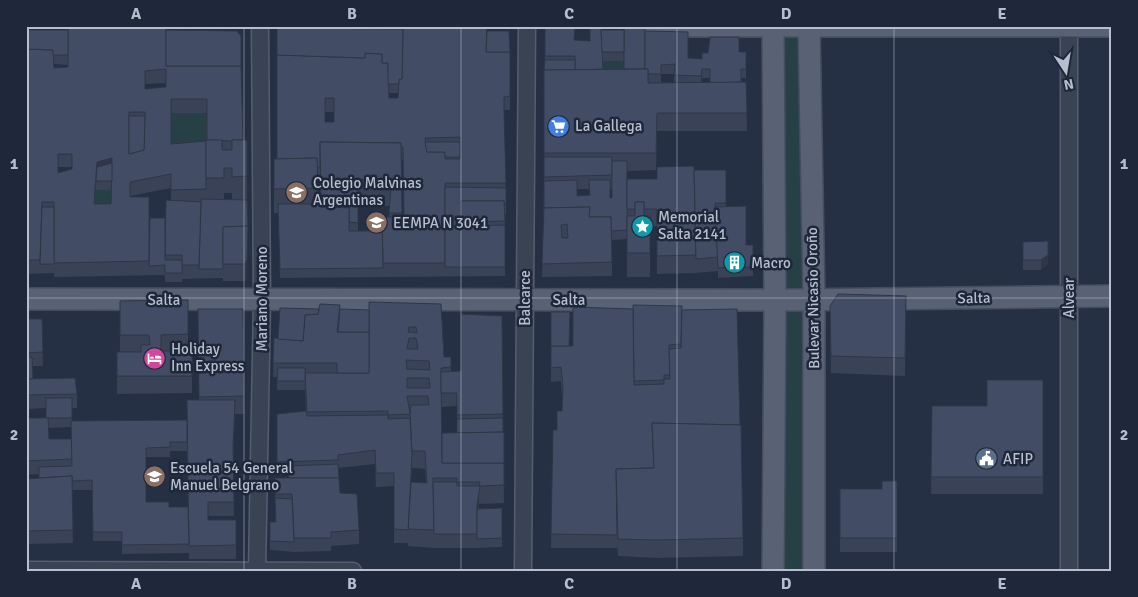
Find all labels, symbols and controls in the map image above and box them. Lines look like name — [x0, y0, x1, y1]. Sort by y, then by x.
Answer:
text: A — [131, 4, 142, 24]
text: B — [347, 4, 357, 24]
text: C — [564, 4, 574, 24]
text: D — [781, 4, 792, 24]
text: E — [997, 4, 1007, 24]
north arrow — [1040, 48, 1090, 98]
text: N — [1062, 75, 1075, 94]
supermarket icon: La Gallega — [547, 114, 571, 138]
place label: La Gallega — [575, 117, 642, 135]
text: 1 — [10, 154, 19, 174]
text: 1 — [1120, 154, 1129, 174]
place label: Colegio Malvinas Argentinas — [313, 174, 422, 209]
school or university icon: Colegio Malvinas Argentinas — [285, 180, 309, 204]
place label: Memorial Salta 2141 — [658, 208, 727, 243]
school or university icon: EEMPA N 3041 — [365, 211, 389, 235]
place label: EEMPA N 3041 — [393, 214, 488, 232]
place icon: Memorial Salta 2141 — [630, 214, 654, 238]
street label: Bulevar Nicasio Oroño — [803, 227, 823, 369]
street label: Mariano Moreno — [253, 246, 271, 352]
building icon: Macro — [723, 251, 747, 275]
place label: Macro — [751, 254, 791, 272]
street label: Balcarce — [516, 270, 534, 326]
street label: Alvear — [1060, 277, 1078, 318]
street label: Salta — [957, 289, 991, 307]
street label: Salta — [148, 291, 180, 309]
street label: Salta — [553, 291, 585, 309]
place label: Holiday Inn Express — [171, 340, 245, 375]
hotel icon: Holiday Inn Express — [143, 346, 167, 370]
text: 2 — [10, 425, 18, 445]
text: 2 — [1120, 425, 1128, 445]
public building icon: AFIP — [975, 447, 999, 471]
place label: AFIP — [1003, 450, 1033, 468]
place label: Escuela 54 General Manuel Belgrano — [170, 459, 293, 494]
school or university icon: Escuela 54 General Manuel Belgrano — [142, 465, 166, 489]
text: A — [131, 574, 142, 594]
text: B — [347, 574, 357, 594]
text: C — [564, 574, 574, 594]
text: D — [781, 574, 792, 594]
text: E — [997, 574, 1007, 594]

